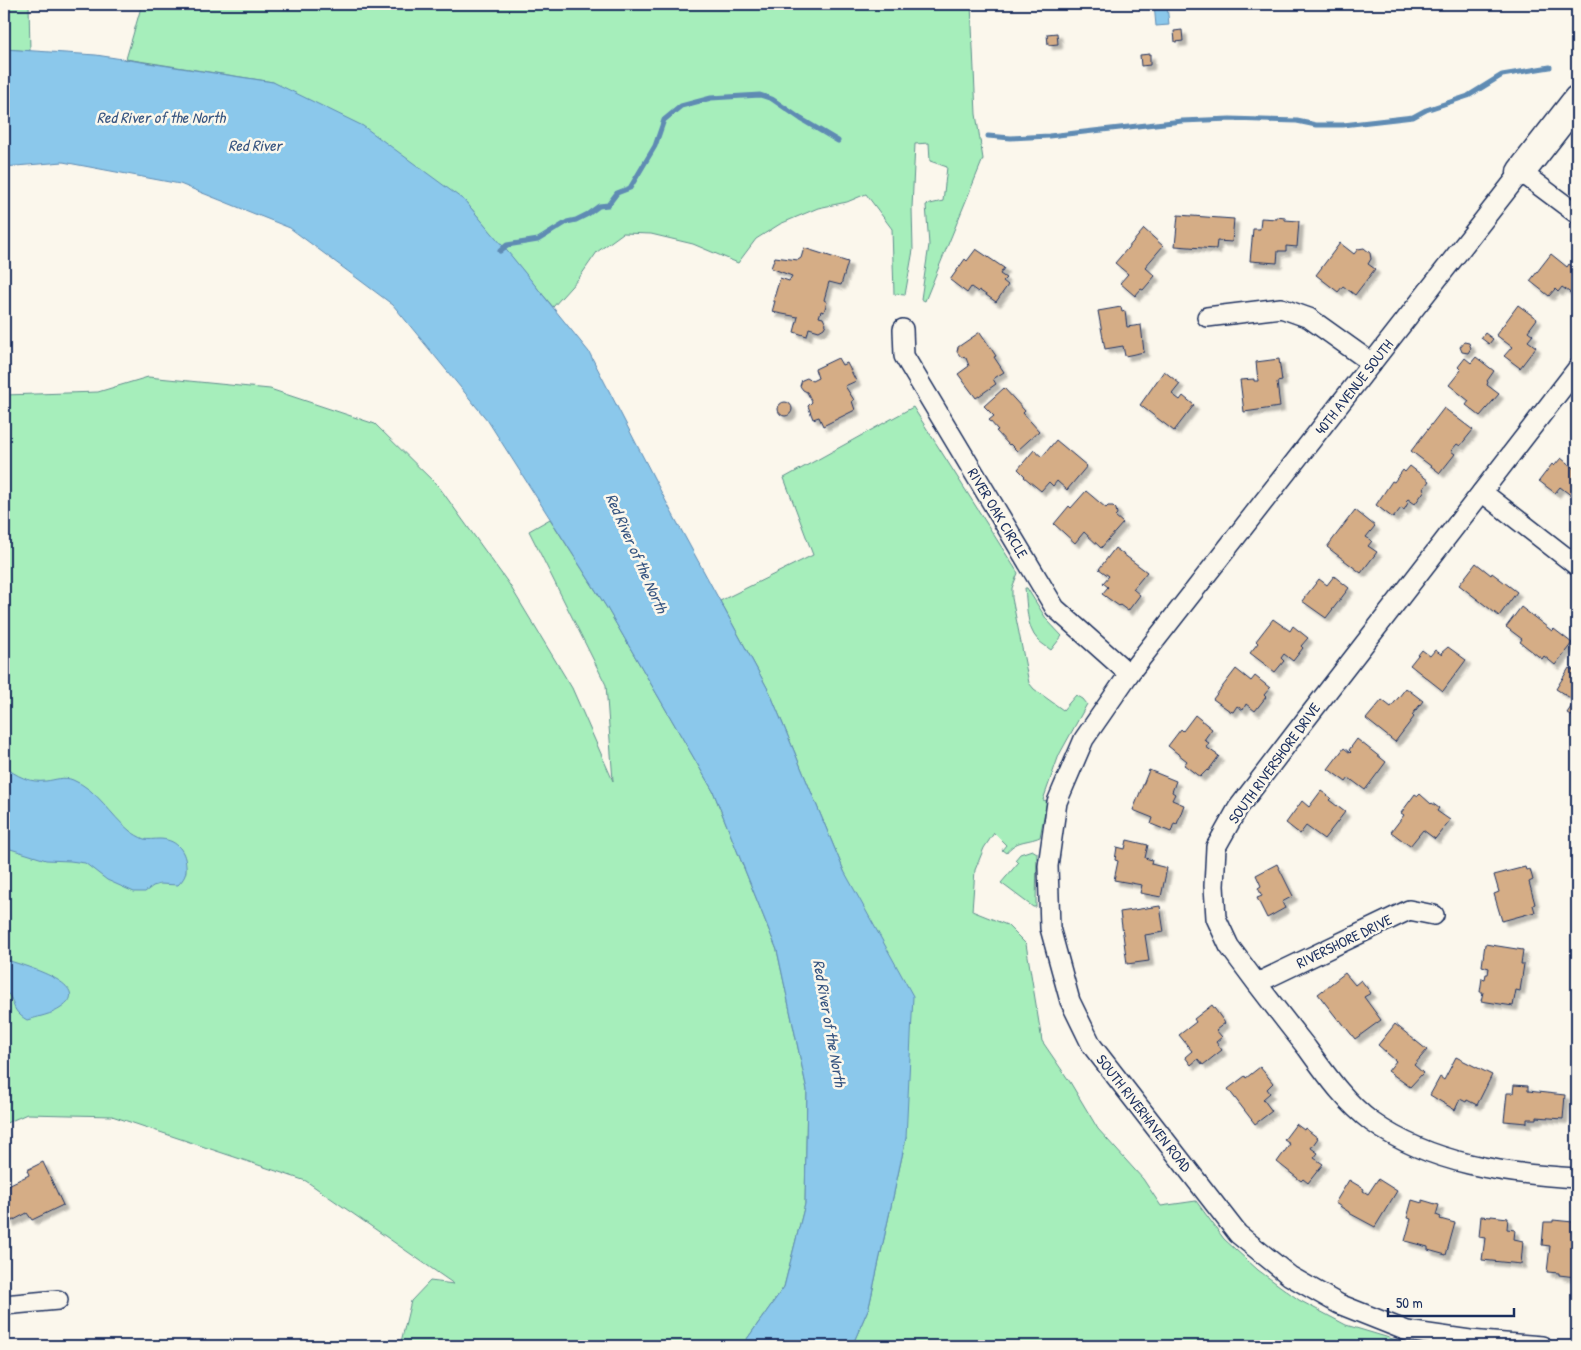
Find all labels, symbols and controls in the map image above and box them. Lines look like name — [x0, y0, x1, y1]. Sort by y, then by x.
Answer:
water label: Red River of the North — [97, 106, 227, 128]
water label: Red River — [228, 134, 284, 156]
street label: 40TH AVENUE SOUTH — [1310, 335, 1398, 439]
street label: RIVER OAK CIRCLE — [963, 464, 1033, 562]
water label: Red River of the North — [601, 490, 674, 617]
street label: SOUTH RIVERSHORE DRIVE — [1223, 698, 1325, 828]
street label: RIVERSHORE DRIVE — [1293, 909, 1396, 973]
water label: Red River of the North — [808, 958, 852, 1089]
street label: SOUTH RIVERHAVEN ROAD — [1092, 1050, 1197, 1177]
scale bar — [1388, 1285, 1515, 1317]
text: 50 m — [1396, 1292, 1423, 1313]

